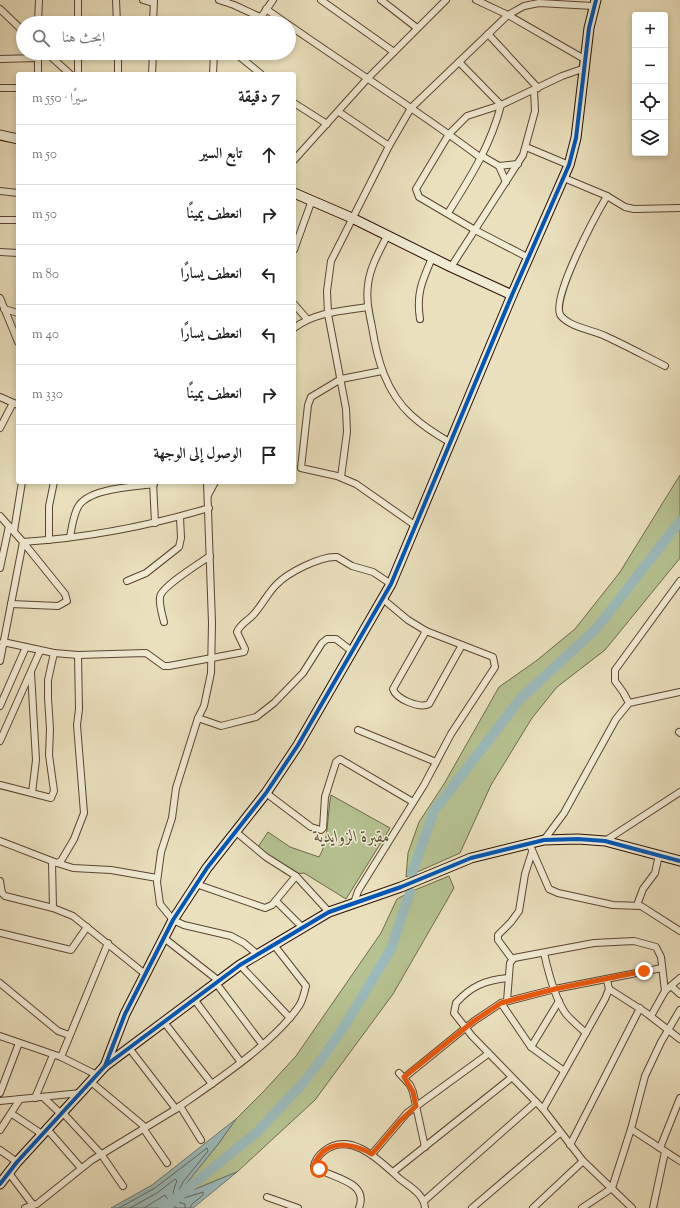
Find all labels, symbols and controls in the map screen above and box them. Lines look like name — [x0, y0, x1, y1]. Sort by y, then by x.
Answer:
map controls — [632, 12, 668, 156]
button: + — [632, 12, 668, 48]
search box — [16, 16, 296, 60]
icon: search — [30, 27, 52, 49]
text: ابحث هنا — [62, 28, 105, 49]
button: − — [632, 48, 668, 84]
button: locate — [632, 84, 668, 120]
text: 7 دقيقة — [238, 86, 280, 110]
text: سيرًا · 550 m — [32, 90, 88, 108]
button: layers — [632, 120, 668, 156]
text: تابع السير — [200, 144, 242, 165]
icon: ahead — [258, 144, 280, 166]
text: 50 m — [32, 146, 57, 164]
text: انعطف يمينًا — [187, 204, 242, 225]
icon: right — [258, 204, 280, 226]
text: 50 m — [32, 206, 57, 224]
text: انعطف يسارًا — [181, 264, 242, 285]
icon: left — [258, 264, 280, 286]
text: 80 m — [32, 266, 59, 284]
text: انعطف يسارًا — [181, 324, 242, 345]
icon: left — [258, 324, 280, 346]
text: 40 m — [32, 326, 59, 344]
text: انعطف يمينًا — [187, 384, 242, 405]
icon: right — [258, 384, 280, 406]
text: 330 m — [32, 386, 63, 404]
text: الوصول إلى الوجهة — [153, 444, 242, 465]
icon: arrive — [258, 444, 280, 466]
park label: مقبرة الزوايدية — [312, 826, 390, 850]
route end — [635, 962, 653, 980]
route start — [310, 1160, 328, 1178]

